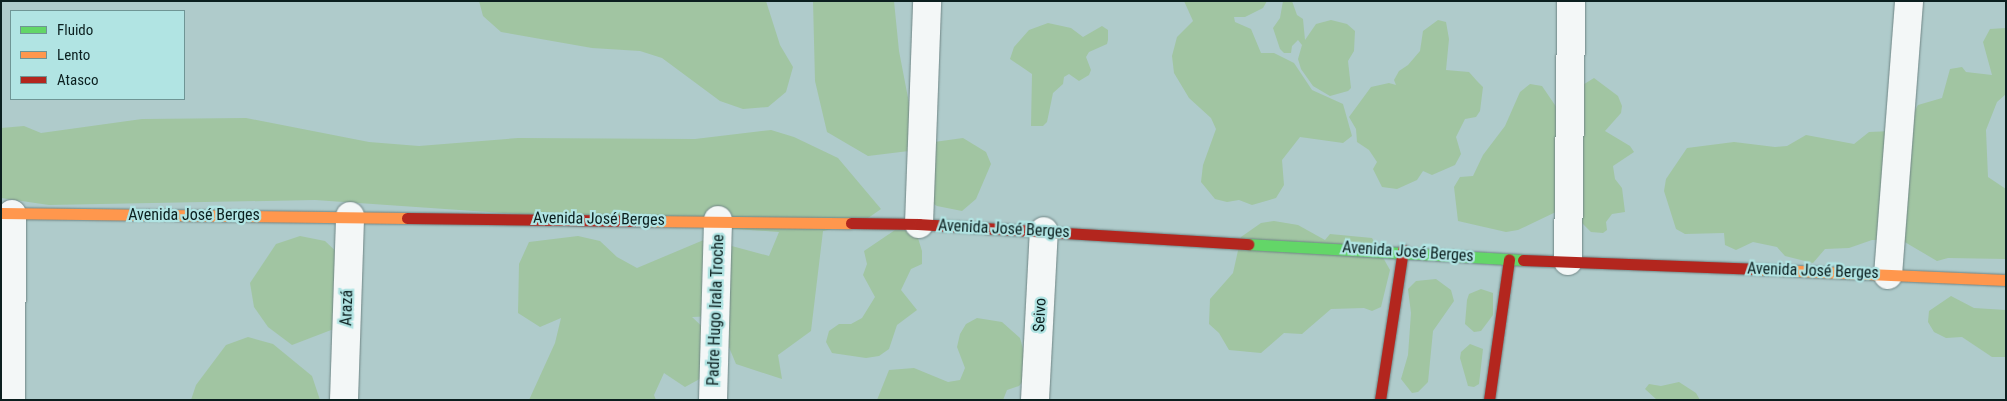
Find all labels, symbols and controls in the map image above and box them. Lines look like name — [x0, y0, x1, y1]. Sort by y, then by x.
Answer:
legend — [10, 10, 185, 100]
text: Fluido — [57, 21, 93, 39]
text: Lento — [57, 46, 90, 64]
text: Atasco — [57, 71, 98, 89]
street label: Avenida José Berges — [128, 205, 260, 225]
street label: Avenida José Berges — [533, 208, 665, 230]
street label: Avenida José Berges — [938, 216, 1070, 242]
street label: Padre Hugo Irala Troche — [704, 234, 728, 386]
street label: Avenida José Berges — [1342, 238, 1474, 266]
street label: Avenida José Berges — [1747, 259, 1879, 283]
street label: Arazá — [337, 290, 357, 326]
street label: Seivo — [1030, 297, 1050, 333]

